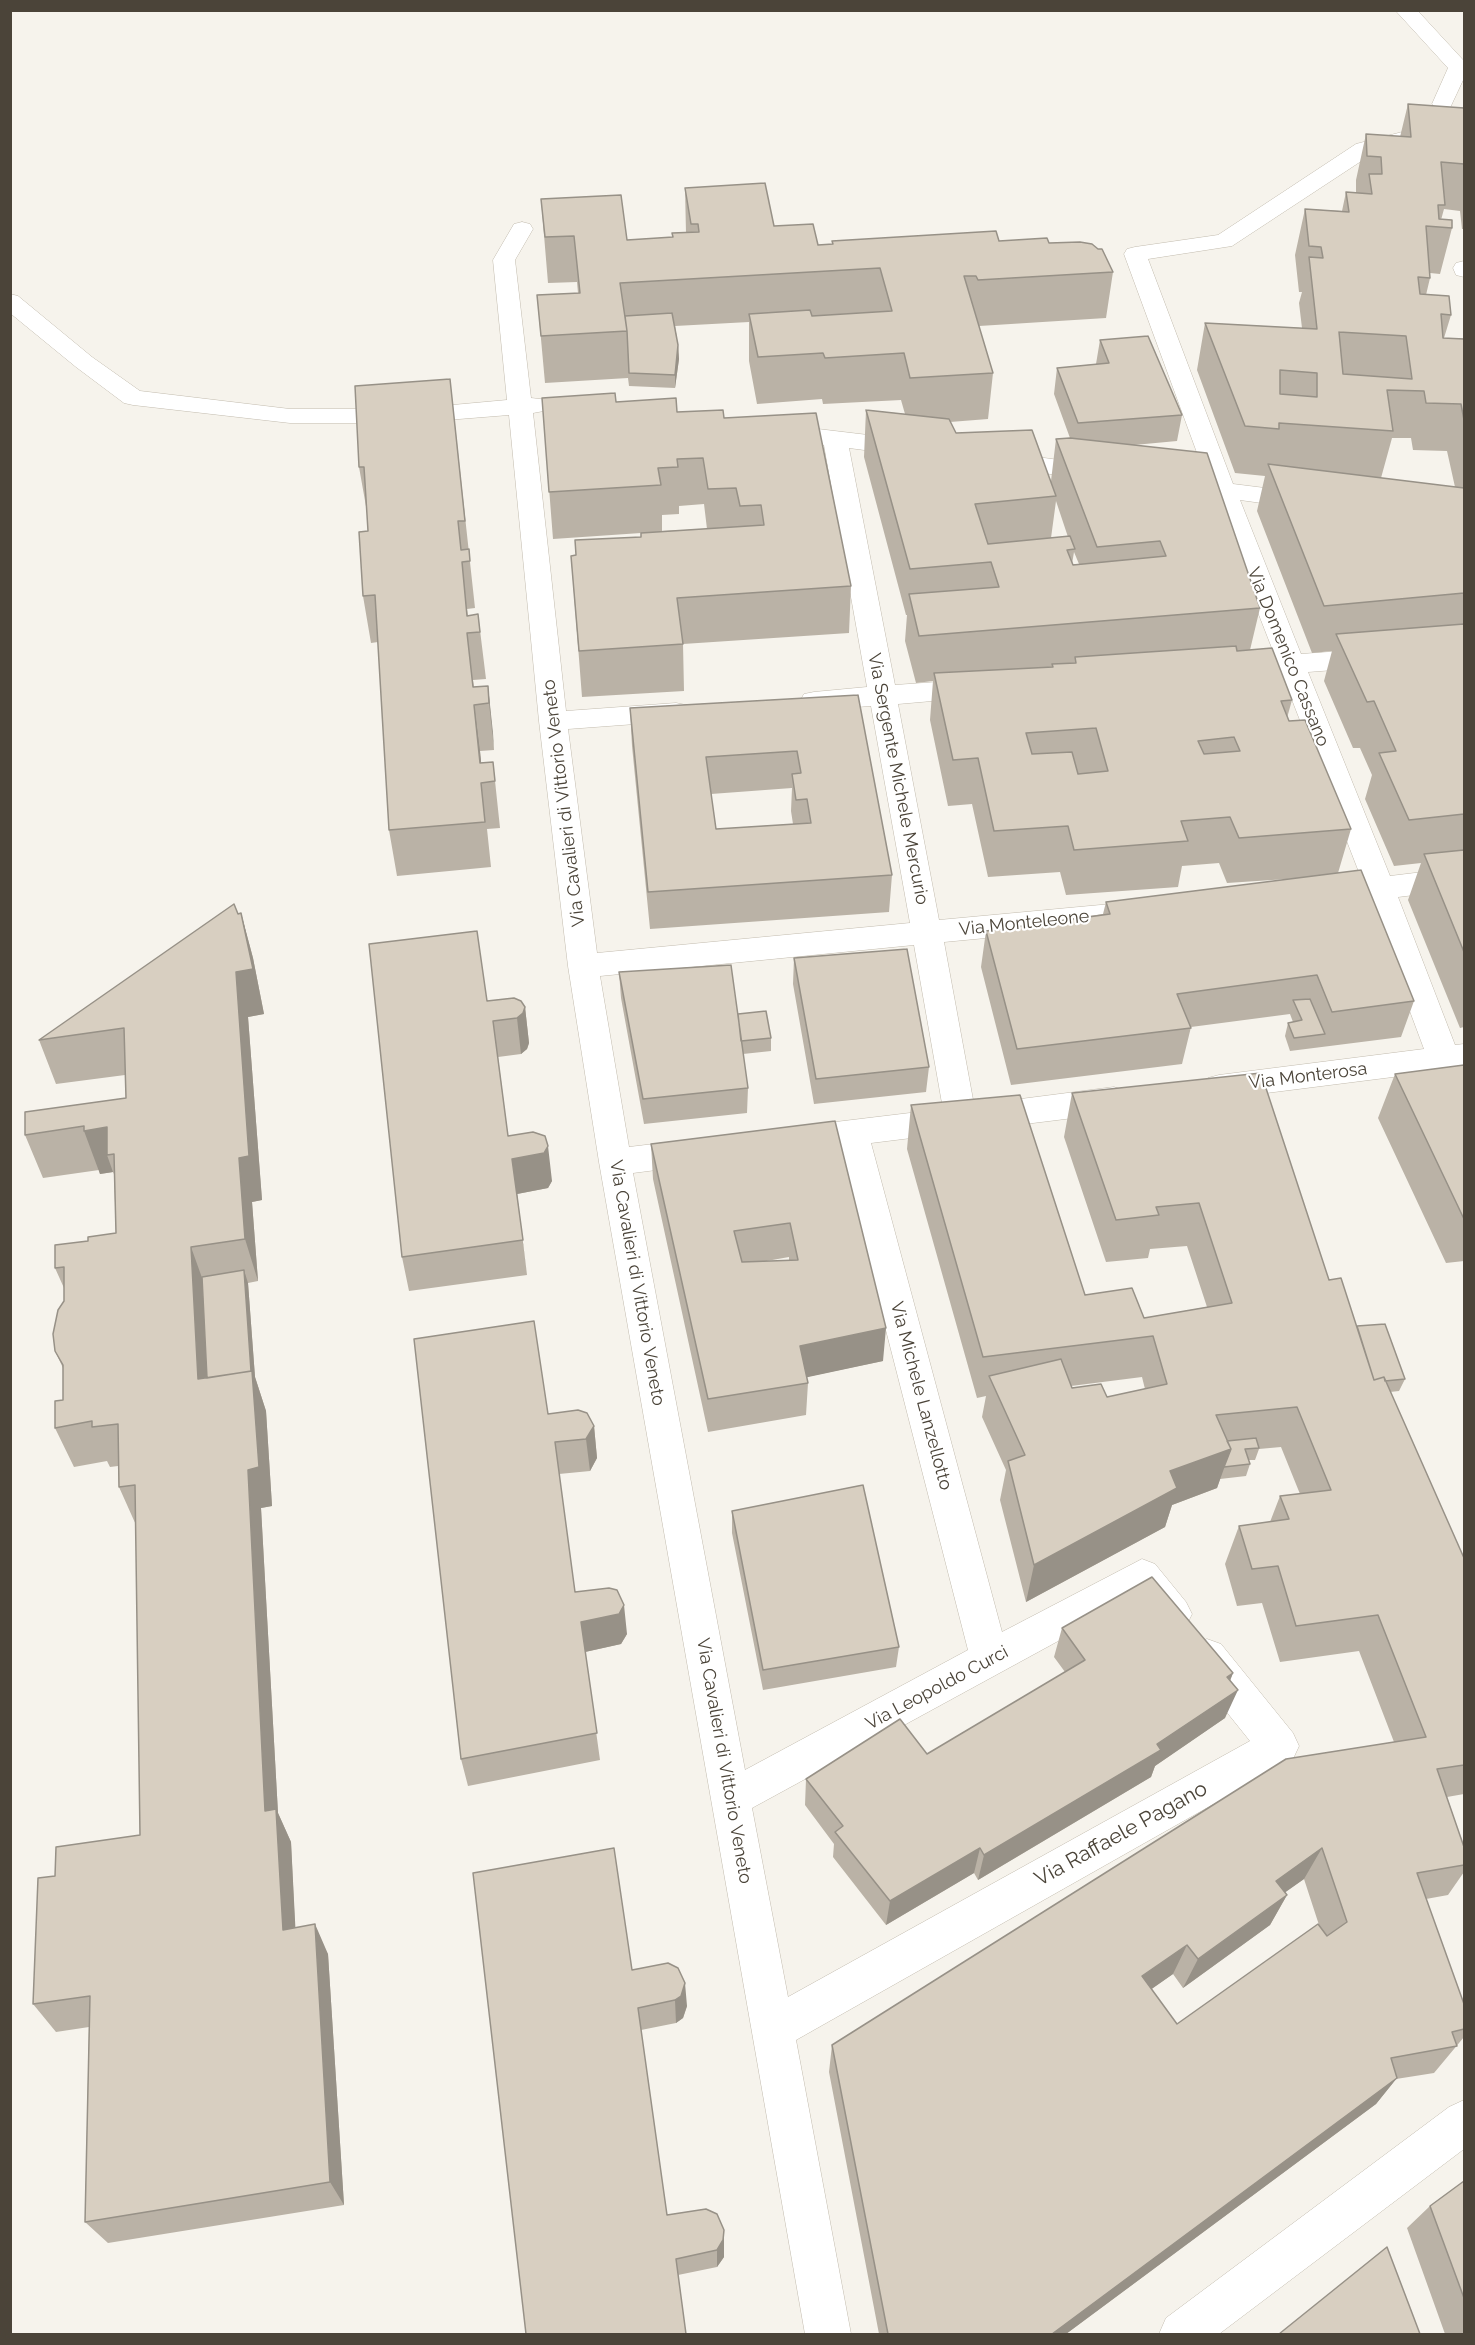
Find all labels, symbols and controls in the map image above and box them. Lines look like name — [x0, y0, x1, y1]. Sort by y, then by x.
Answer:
street label: Via Domenico Cassano — [1242, 564, 1334, 750]
street label: Via Sergente Michele Mercurio — [863, 651, 933, 907]
street label: Via Cavalieri di Vittorio Veneto — [538, 678, 590, 928]
street label: Via Monteleone — [958, 905, 1090, 941]
street label: Via Monterosa — [1248, 1058, 1368, 1094]
street label: Via Cavalieri di Vittorio Veneto — [605, 1159, 669, 1407]
street label: Via Michele Lanzellotto — [885, 1299, 957, 1493]
street label: Via Cavalieri di Vittorio Veneto — [692, 1637, 756, 1885]
street label: Via Leopoldo Curci — [862, 1641, 1012, 1735]
street label: Via Raffaele Pagano — [1030, 1776, 1212, 1892]

